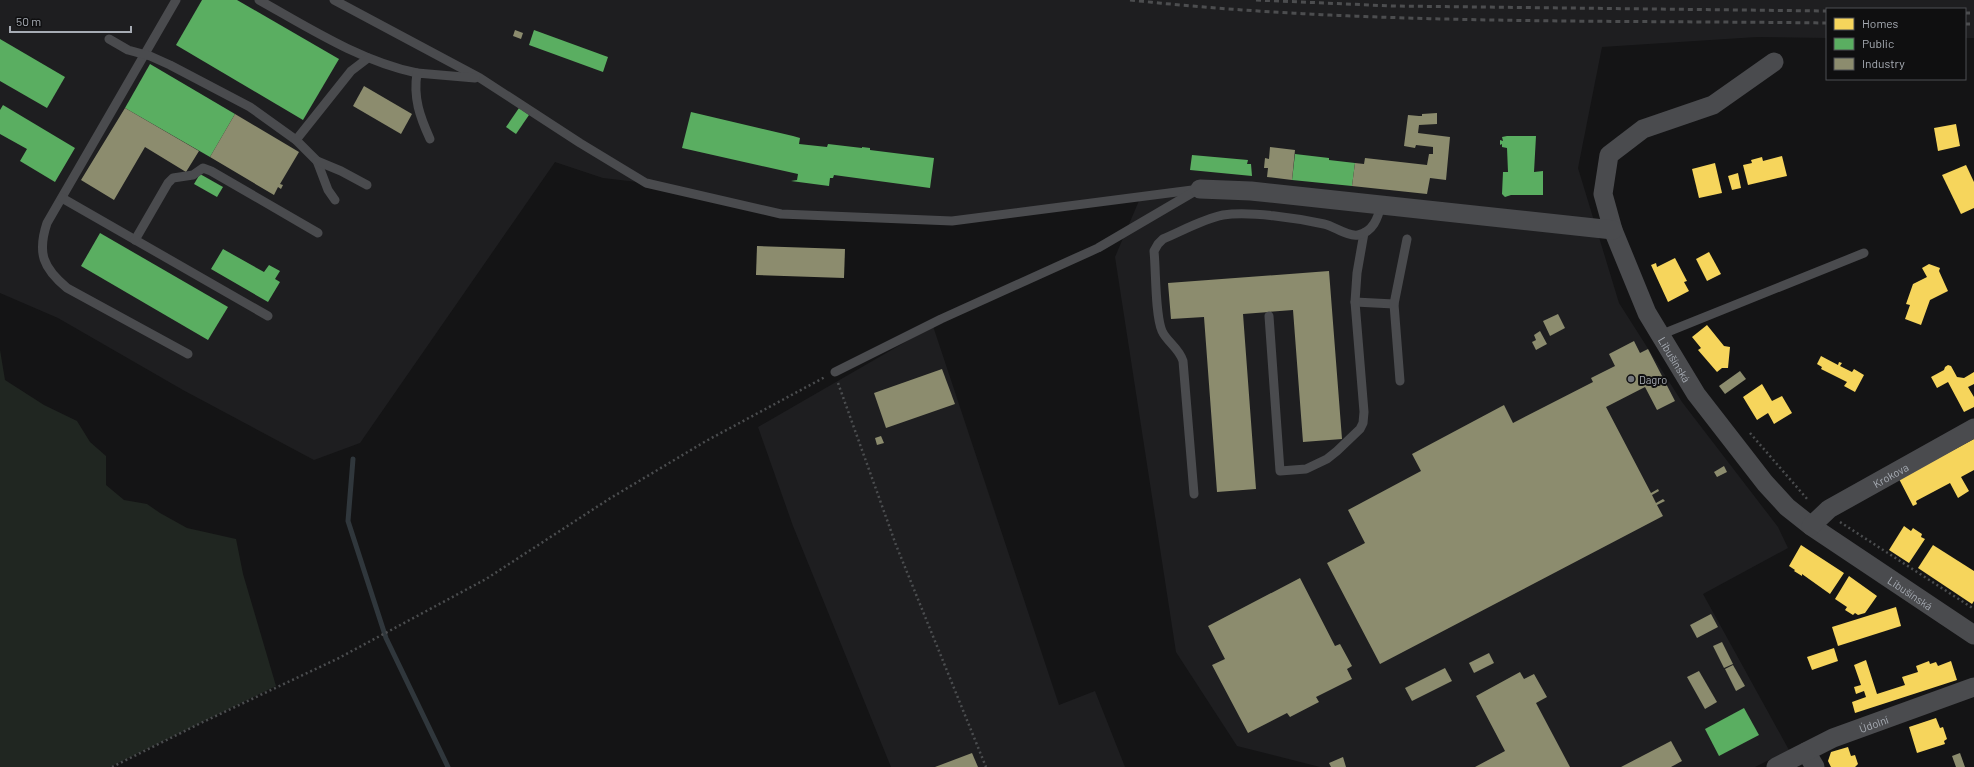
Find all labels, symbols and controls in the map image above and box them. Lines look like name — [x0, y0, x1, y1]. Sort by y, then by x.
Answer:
scale bar — [10, 8, 131, 34]
legend — [1826, 8, 1966, 80]
text: 50 m — [16, 14, 41, 28]
text: Homes — [1862, 16, 1899, 30]
text: Public — [1862, 36, 1894, 50]
text: Industry — [1862, 56, 1905, 70]
street label: Libušínská — [1656, 334, 1694, 384]
place label: Dagro — [1639, 373, 1667, 386]
marker: Dagro — [1626, 374, 1636, 384]
street label: Krokova — [1870, 460, 1910, 490]
street label: Libušínská — [1886, 573, 1935, 612]
street label: Údolní — [1857, 712, 1890, 735]

